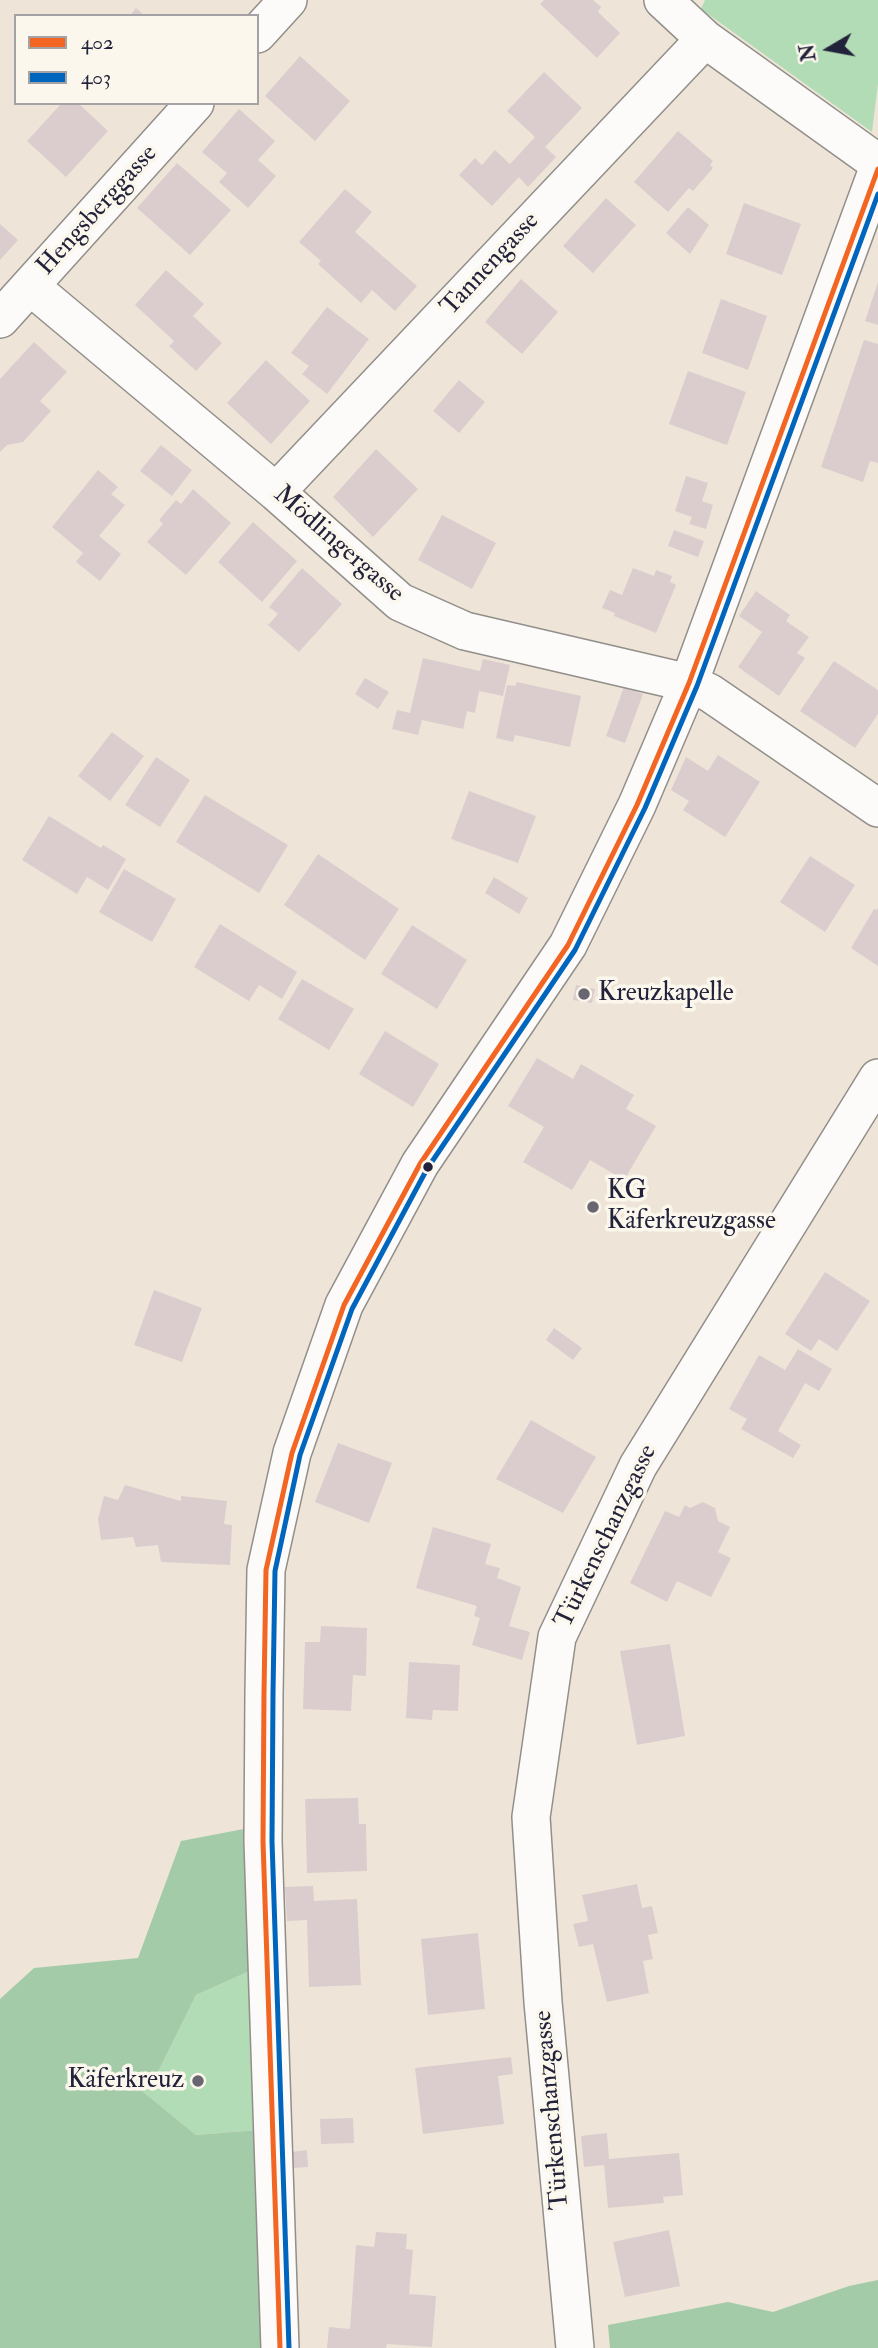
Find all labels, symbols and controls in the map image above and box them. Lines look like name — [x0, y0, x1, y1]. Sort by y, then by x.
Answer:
legend — [14, 14, 259, 105]
north arrow — [794, 14, 864, 84]
text: 402 — [81, 29, 114, 56]
text: N — [795, 42, 822, 63]
text: 403 — [81, 64, 111, 91]
street label: Hengsberggasse — [31, 139, 165, 283]
street label: Tannengasse — [435, 207, 547, 323]
street label: Mödlingergasse — [266, 480, 410, 610]
place label: Kreuzkapelle — [598, 978, 734, 1010]
marker: Kreuzkapelle — [576, 986, 592, 1002]
unlabelled marker — [421, 1160, 435, 1174]
place label: KG Käferkreuzgasse — [607, 1176, 776, 1238]
marker: KG Käferkreuzgasse — [585, 1199, 601, 1215]
street label: Türkenschanzgasse — [549, 1440, 665, 1634]
street label: Türkenschanzgasse — [529, 2009, 577, 2211]
place label: Käferkreuz — [67, 2065, 184, 2097]
marker: Käferkreuz — [190, 2073, 206, 2089]

